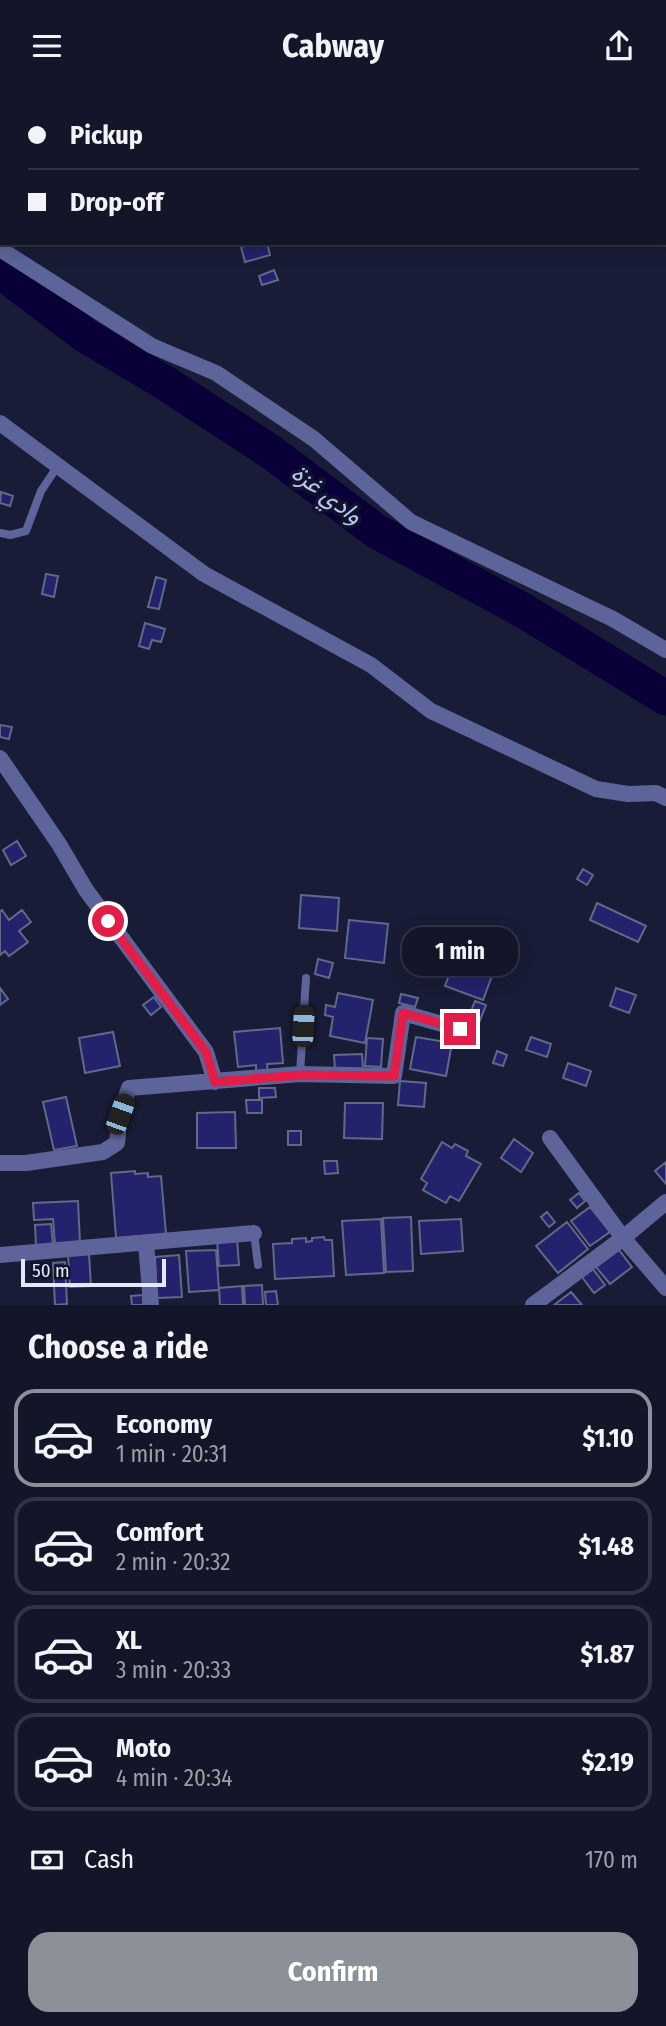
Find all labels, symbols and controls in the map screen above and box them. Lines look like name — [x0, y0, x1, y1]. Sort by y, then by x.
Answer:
icon: menu — [28, 27, 66, 65]
text: Cabway — [282, 27, 384, 65]
icon: share — [600, 27, 638, 65]
text: Pickup — [70, 120, 143, 151]
text: Drop-off — [70, 187, 163, 218]
water label: وادي غزة — [283, 458, 368, 534]
route start — [92, 905, 124, 937]
callout: 1 min — [402, 927, 518, 977]
text: 1 min — [435, 937, 485, 965]
car — [292, 1004, 315, 1048]
route end — [444, 1013, 476, 1045]
car — [103, 1091, 138, 1137]
scale bar — [21, 1256, 166, 1288]
text: 50 m — [32, 1259, 70, 1282]
text: Choose a ride — [28, 1328, 209, 1366]
icon: car — [32, 1407, 95, 1470]
text: Economy — [116, 1409, 212, 1440]
text: $1.10 — [582, 1423, 634, 1454]
text: 1 min · 20:31 — [116, 1440, 228, 1468]
icon: car — [32, 1515, 95, 1578]
text: Comfort — [116, 1517, 204, 1548]
text: $1.48 — [579, 1531, 634, 1562]
text: 2 min · 20:32 — [116, 1548, 230, 1576]
icon: car — [32, 1623, 95, 1686]
text: XL — [116, 1625, 142, 1656]
text: $1.87 — [581, 1639, 634, 1670]
text: 3 min · 20:33 — [116, 1656, 231, 1684]
icon: car — [32, 1731, 95, 1794]
text: Moto — [116, 1733, 171, 1764]
text: $2.19 — [581, 1747, 634, 1778]
text: 4 min · 20:34 — [116, 1764, 232, 1792]
icon: cash — [28, 1841, 66, 1879]
text: Cash — [84, 1844, 134, 1875]
text: 170 m — [585, 1846, 638, 1874]
button: Confirm — [28, 1932, 638, 2012]

